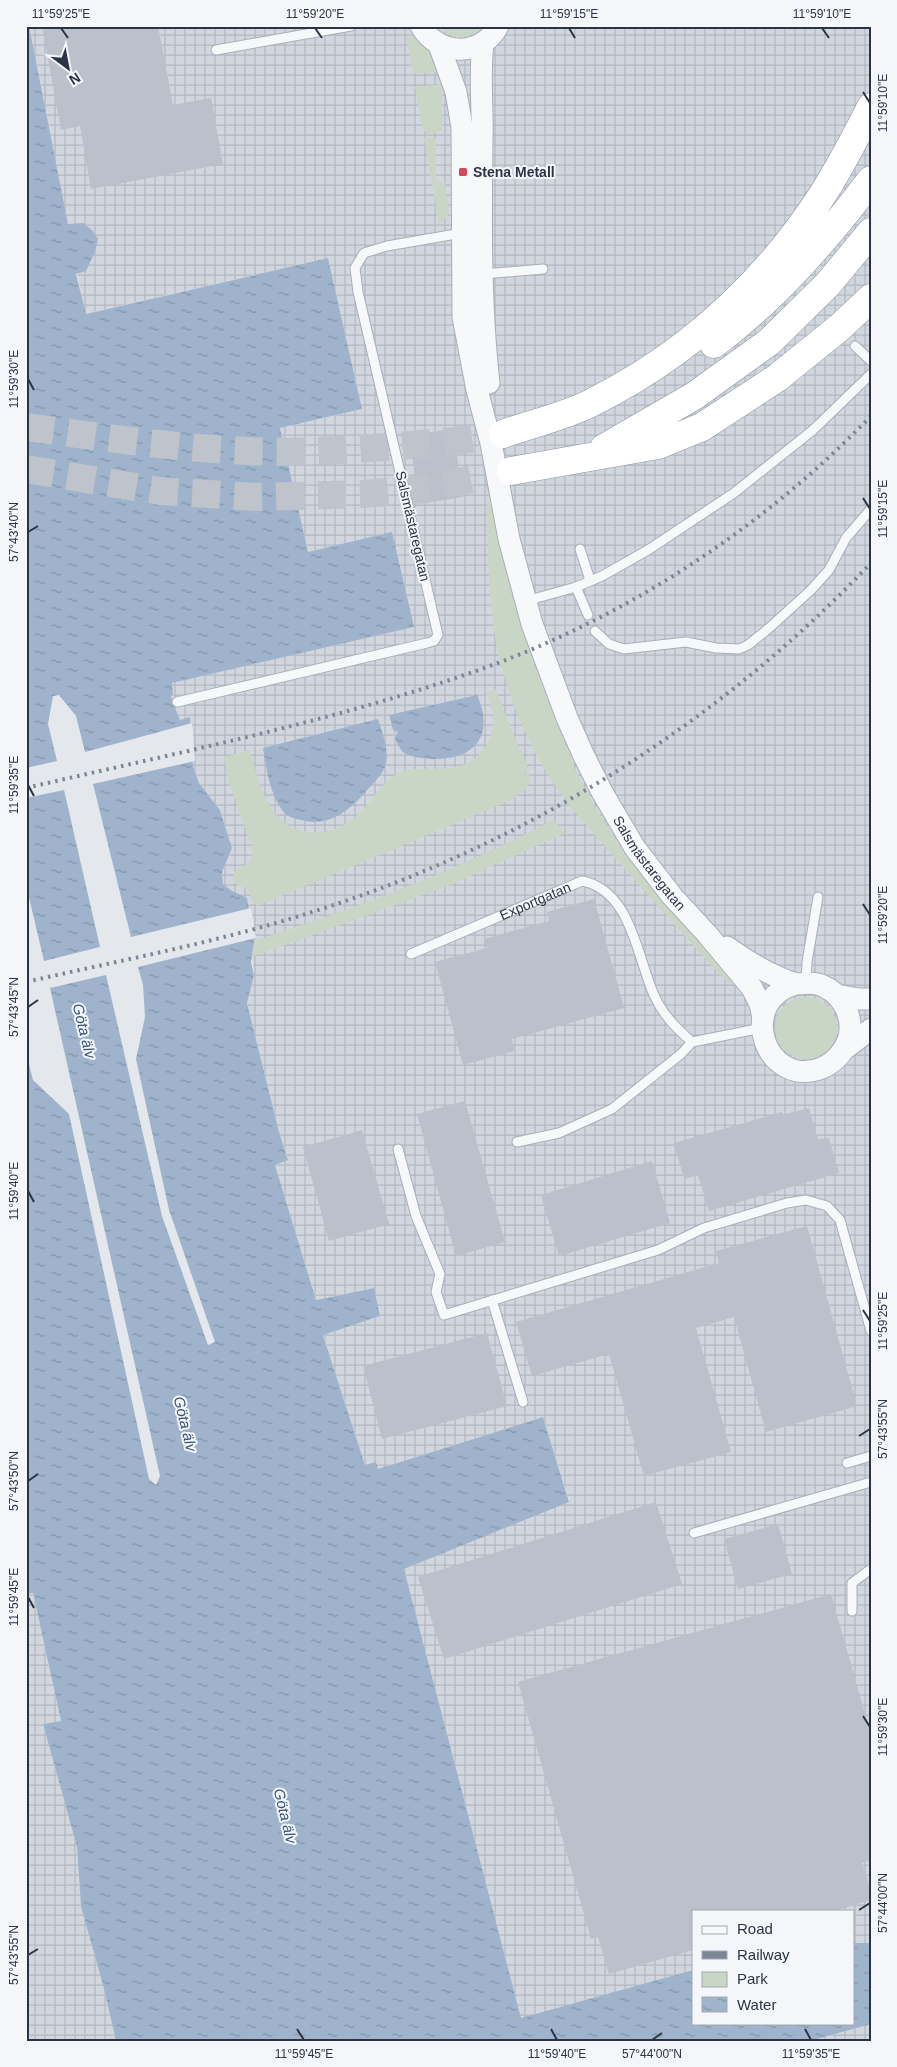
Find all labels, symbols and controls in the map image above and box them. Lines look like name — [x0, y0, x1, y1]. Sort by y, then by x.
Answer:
text: 11°59'25"E — [32, 7, 90, 21]
text: 11°59'20"E — [286, 7, 344, 21]
text: 11°59'15"E — [540, 7, 598, 21]
text: 11°59'10"E — [793, 7, 851, 21]
north arrow — [42, 42, 92, 92]
text: N — [66, 70, 83, 88]
text: 11°59'10"E — [876, 74, 890, 132]
place label: Stena Metall — [473, 164, 555, 180]
marker: Stena Metall — [457, 166, 469, 178]
text: 11°59'30"E — [7, 350, 21, 408]
street label: Salsmästaregatan — [393, 469, 433, 583]
text: 11°59'15"E — [876, 480, 890, 538]
text: 57°43'40"N — [7, 502, 21, 562]
text: 11°59'35"E — [7, 756, 21, 814]
street label: Salsmästaregatan — [610, 813, 689, 913]
street label: Exportgatan — [497, 879, 573, 923]
text: 11°59'20"E — [876, 886, 890, 944]
text: 57°43'45"N — [7, 977, 21, 1037]
water label: Göta älv — [69, 1002, 100, 1061]
text: 11°59'40"E — [7, 1162, 21, 1220]
text: 11°59'25"E — [876, 1292, 890, 1350]
water label: Göta älv — [170, 1395, 201, 1454]
text: 57°43'55"N — [876, 1399, 890, 1459]
text: 57°43'50"N — [7, 1451, 21, 1511]
text: 11°59'45"E — [7, 1568, 21, 1626]
text: 11°59'30"E — [876, 1698, 890, 1756]
water label: Göta älv — [270, 1787, 301, 1846]
text: 57°44'00"N — [876, 1873, 890, 1933]
legend — [692, 1910, 854, 2024]
text: Road — [737, 1920, 773, 1937]
text: 57°43'55"N — [7, 1925, 21, 1985]
text: Railway — [737, 1946, 790, 1963]
text: Park — [737, 1970, 768, 1987]
text: Water — [737, 1996, 776, 2013]
text: 11°59'45"E — [275, 2047, 333, 2061]
text: 11°59'40"E — [528, 2047, 586, 2061]
text: 57°44'00"N — [622, 2047, 682, 2061]
text: 11°59'35"E — [782, 2047, 840, 2061]

